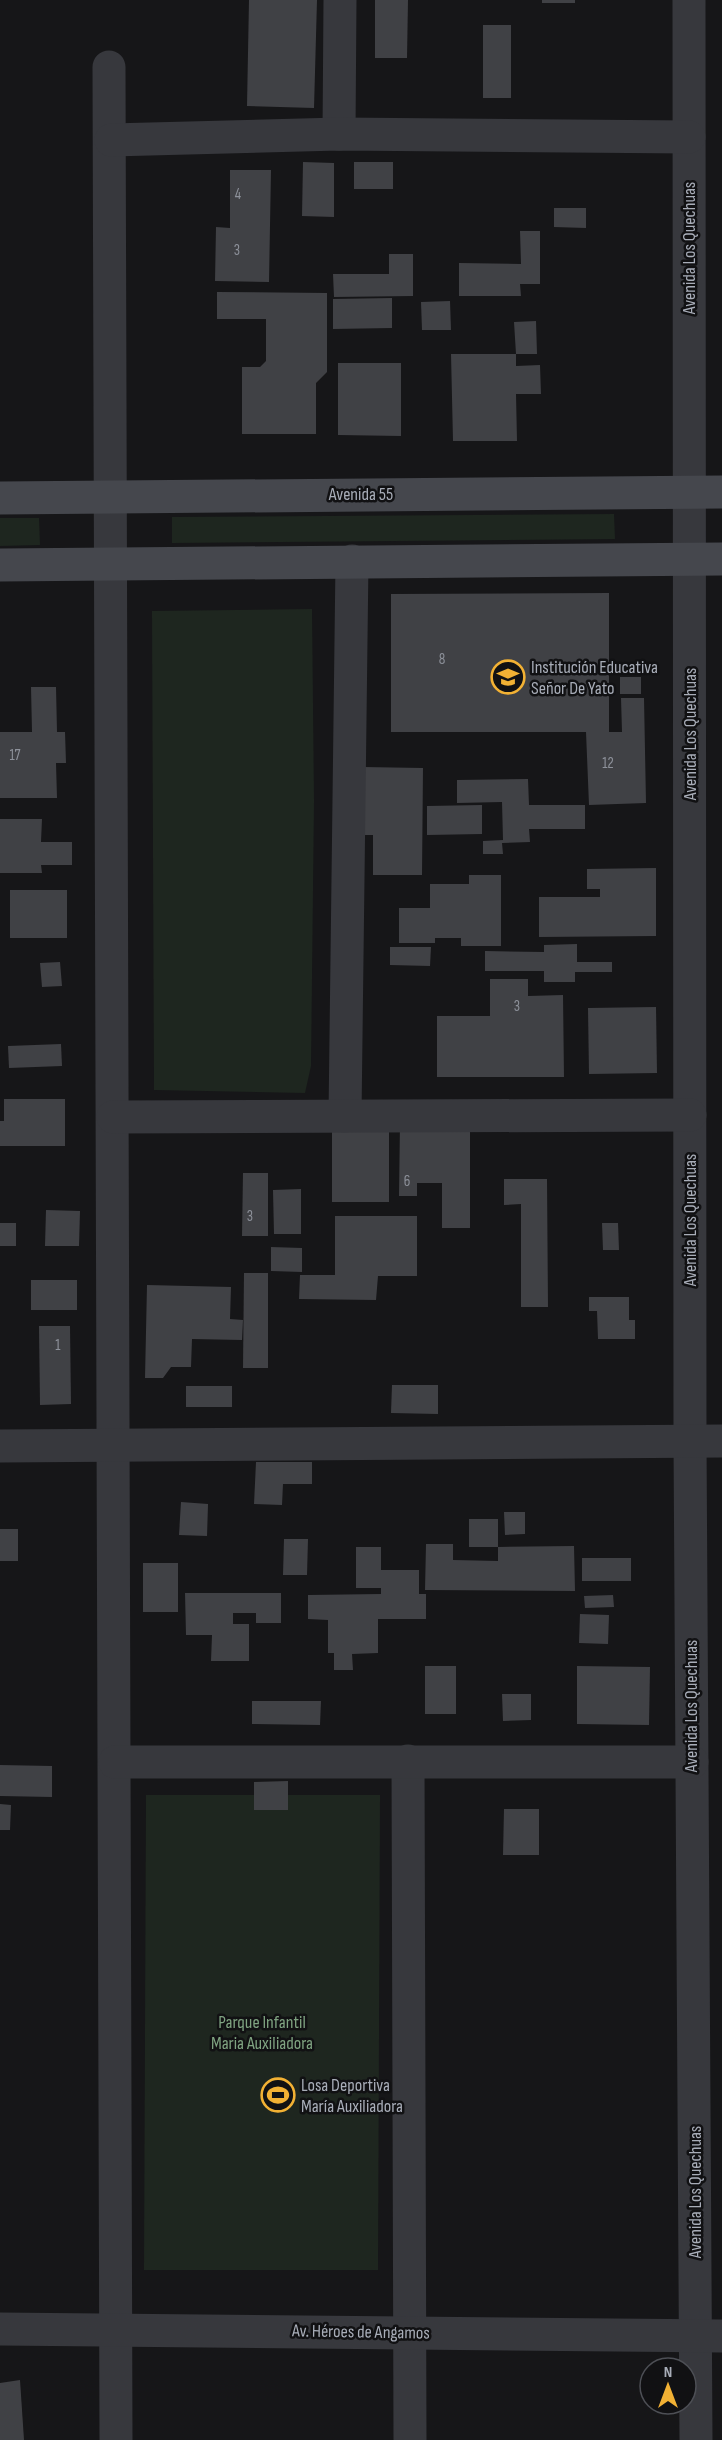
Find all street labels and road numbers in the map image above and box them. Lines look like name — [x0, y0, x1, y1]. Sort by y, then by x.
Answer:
street label: Avenida Los Quechuas — [679, 182, 700, 315]
street label: Avenida 55 — [328, 484, 393, 505]
street label: Avenida Los Quechuas — [680, 668, 701, 801]
street label: Avenida Los Quechuas — [680, 1154, 701, 1287]
street label: Avenida Los Quechuas — [681, 1640, 702, 1773]
street label: Avenida Los Quechuas — [685, 2126, 706, 2259]
street label: Av. Héroes de Angamos — [291, 2320, 430, 2344]

